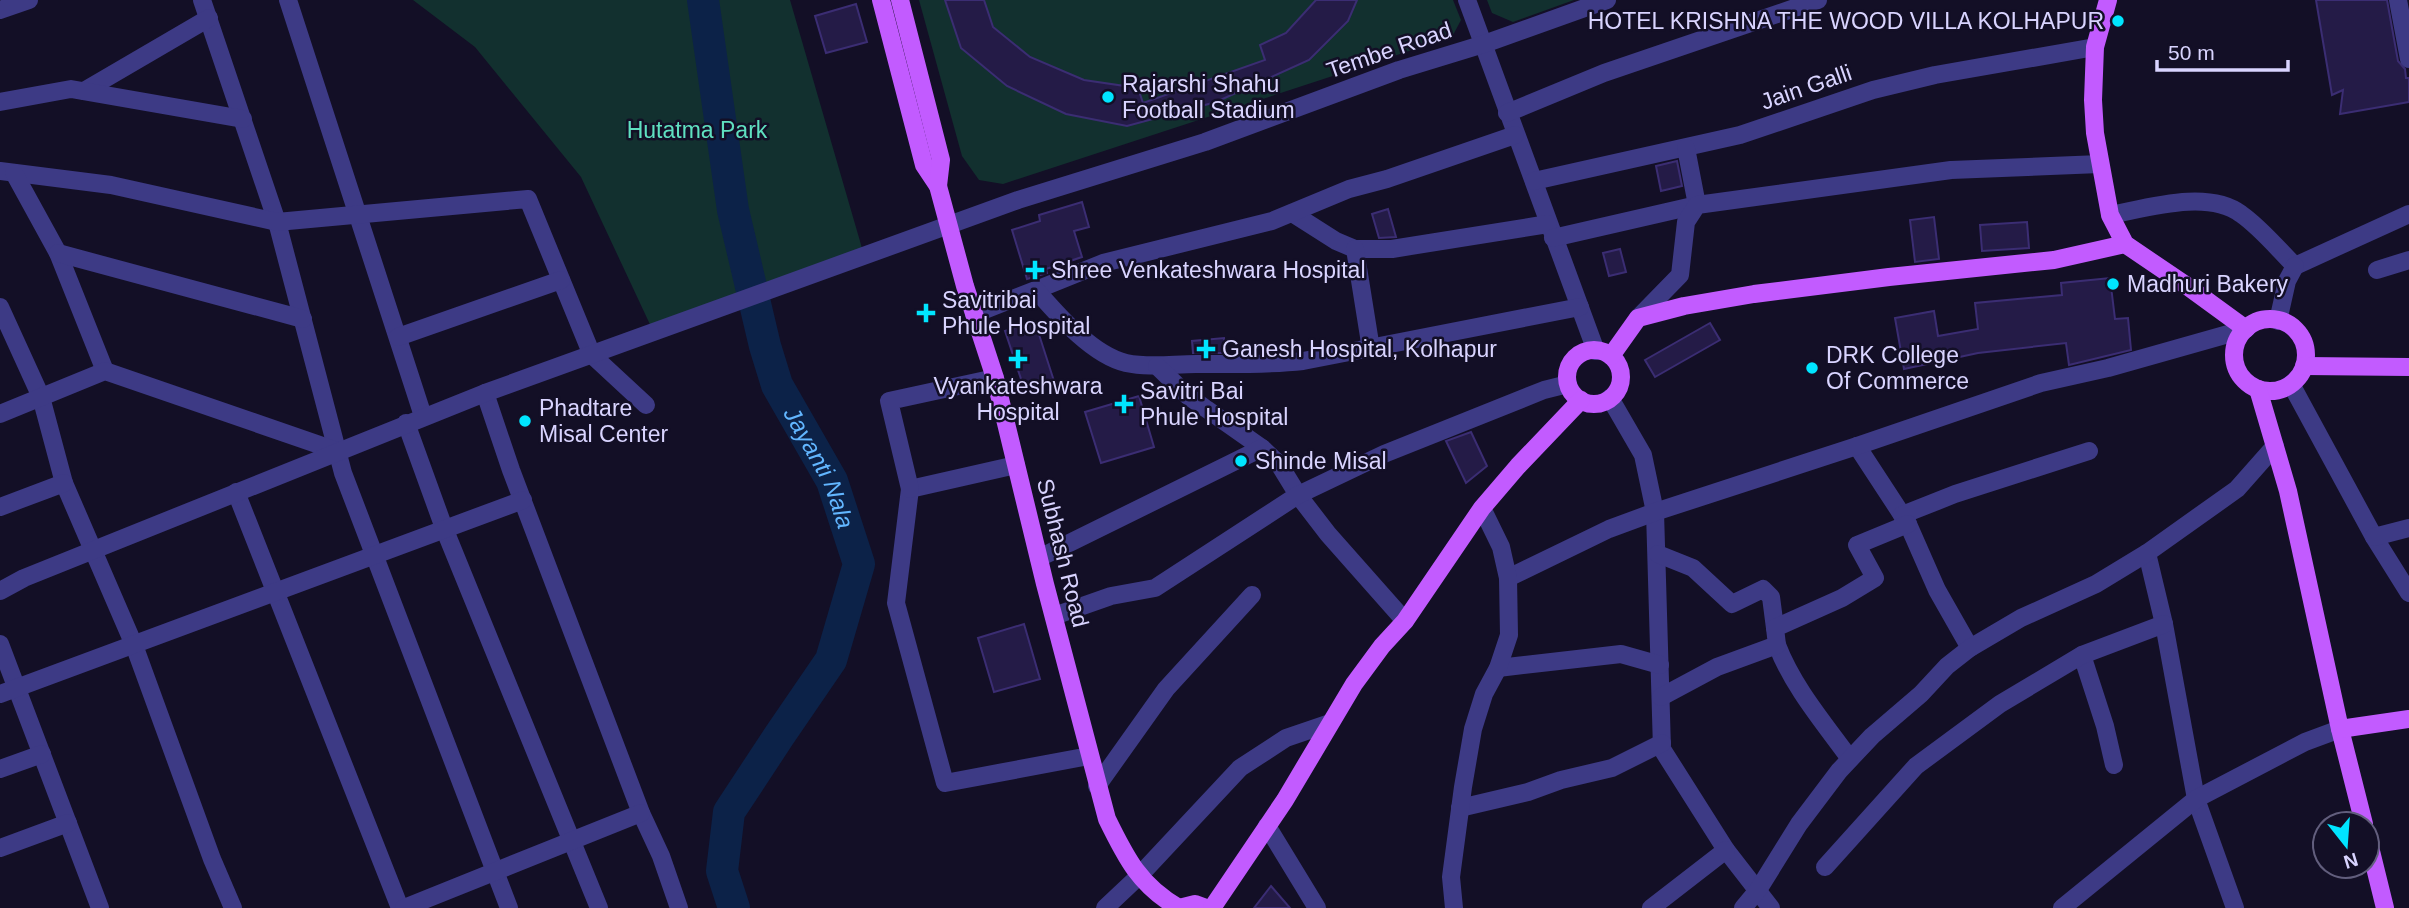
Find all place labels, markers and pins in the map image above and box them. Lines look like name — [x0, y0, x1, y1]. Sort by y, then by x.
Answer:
place label: HOTEL KRISHNA THE WOOD VILLA KOLHAPUR — [1588, 8, 2104, 34]
marker: HOTEL KRISHNA THE WOOD VILLA KOLHAPUR — [2110, 13, 2126, 29]
place label: Rajarshi Shahu Football Stadium — [1122, 71, 1295, 123]
marker: Rajarshi Shahu Football Stadium — [1100, 89, 1116, 105]
place label: Shree Venkateshwara Hospital — [1051, 257, 1366, 283]
marker: Shree Venkateshwara Hospital — [1025, 260, 1045, 280]
place label: Madhuri Bakery — [2127, 271, 2289, 297]
marker: Madhuri Bakery — [2105, 276, 2121, 292]
place label: Savitribai Phule Hospital — [942, 287, 1090, 339]
marker: Savitribai Phule Hospital — [916, 303, 936, 323]
place label: Ganesh Hospital, Kolhapur — [1222, 336, 1497, 362]
marker: Ganesh Hospital, Kolhapur — [1196, 339, 1216, 359]
place label: DRK College Of Commerce — [1826, 342, 1969, 394]
marker: Vyankateshwara Hospital — [1008, 349, 1028, 369]
marker: DRK College Of Commerce — [1804, 360, 1820, 376]
place label: Vyankateshwara Hospital — [933, 373, 1103, 425]
place label: Savitri Bai Phule Hospital — [1140, 378, 1288, 430]
marker: Savitri Bai Phule Hospital — [1114, 394, 1134, 414]
place label: Phadtare Misal Center — [539, 395, 668, 447]
marker: Phadtare Misal Center — [517, 413, 533, 429]
place label: Shinde Misal — [1255, 448, 1387, 474]
marker: Shinde Misal — [1233, 453, 1249, 469]

